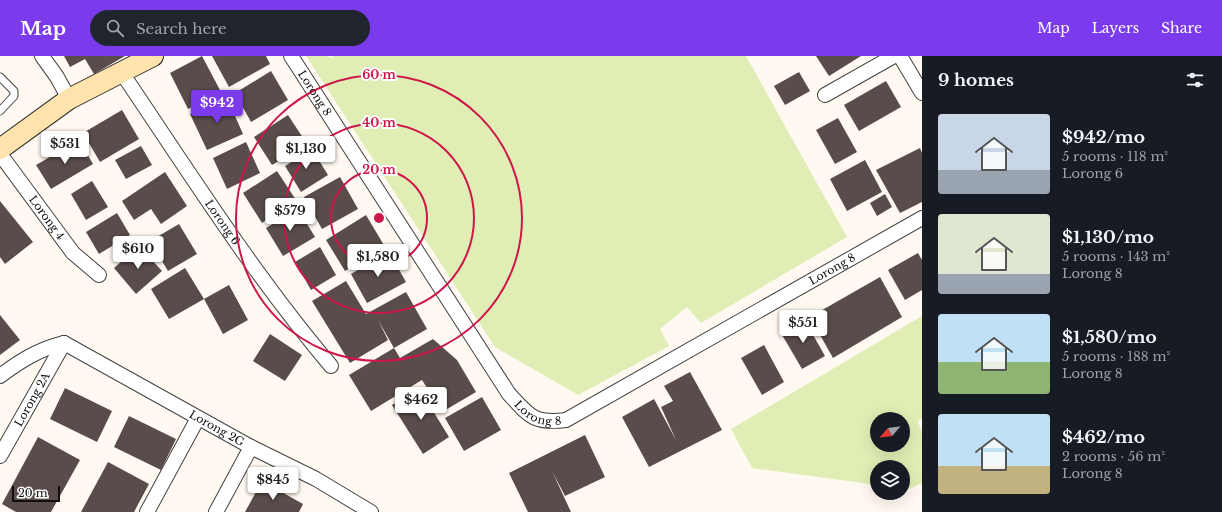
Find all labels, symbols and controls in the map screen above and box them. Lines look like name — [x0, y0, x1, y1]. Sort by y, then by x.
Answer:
search box — [90, 10, 370, 46]
text: Map — [20, 17, 66, 40]
icon: search — [104, 17, 126, 39]
text: Search here — [136, 19, 227, 38]
text: Map — [1037, 19, 1070, 37]
text: Layers — [1092, 19, 1139, 37]
text: Share — [1161, 19, 1202, 37]
text: 60 m — [362, 67, 397, 82]
street label: Lorong 8 — [295, 68, 335, 118]
icon: filters — [1184, 69, 1206, 91]
text: 9 homes — [938, 70, 1014, 91]
pin: $942 — [193, 90, 241, 124]
text: $942 — [200, 94, 234, 111]
text: 40 m — [362, 115, 396, 130]
text: $942/mo — [1062, 127, 1145, 148]
icon: home — [970, 130, 1018, 178]
pin: $531 — [41, 131, 89, 165]
text: $531 — [50, 135, 80, 152]
pin: $1,130 — [273, 136, 339, 170]
text: $1,130 — [285, 140, 327, 157]
text: 5 rooms · 118 m² — [1062, 148, 1168, 165]
text: 20 m — [362, 162, 396, 177]
text: Lorong 6 — [1062, 165, 1123, 182]
street label: Lorong 4 — [26, 193, 68, 242]
street label: Lorong 6 — [202, 197, 243, 248]
pin: $579 — [266, 198, 314, 232]
text: $579 — [274, 202, 306, 219]
centre of rings — [372, 211, 386, 225]
text: $1,130/mo — [1062, 227, 1154, 248]
icon: home — [970, 230, 1018, 278]
pin: $610 — [114, 236, 162, 270]
text: $610 — [122, 240, 154, 257]
pin: $1,580 — [345, 244, 411, 278]
text: $1,580 — [356, 248, 400, 265]
text: 5 rooms · 143 m² — [1062, 248, 1170, 265]
street label: Lorong 8 — [806, 250, 858, 288]
text: Lorong 8 — [1062, 265, 1123, 282]
pin: $551 — [779, 310, 827, 344]
text: $551 — [788, 314, 818, 331]
text: $1,580/mo — [1062, 327, 1157, 348]
icon: home — [970, 330, 1018, 378]
text: 5 rooms · 188 m² — [1062, 348, 1170, 365]
text: Lorong 8 — [1062, 365, 1123, 382]
street label: Lorong 2A — [11, 369, 53, 429]
pin: $462 — [397, 387, 445, 421]
text: $462 — [404, 391, 438, 408]
street label: Lorong 8 — [511, 398, 562, 428]
street label: Lorong 2G — [187, 407, 247, 449]
north arrow — [870, 412, 910, 452]
map controls — [870, 412, 910, 500]
text: $462/mo — [1062, 427, 1145, 448]
icon: home — [970, 430, 1018, 478]
text: 2 rooms · 56 m² — [1062, 448, 1165, 465]
button: layers — [870, 460, 910, 500]
text: Lorong 8 — [1062, 465, 1123, 482]
pin: $845 — [249, 467, 297, 501]
text: $845 — [257, 471, 290, 488]
scale bar — [12, 484, 60, 503]
text: 20 m — [18, 486, 48, 500]

